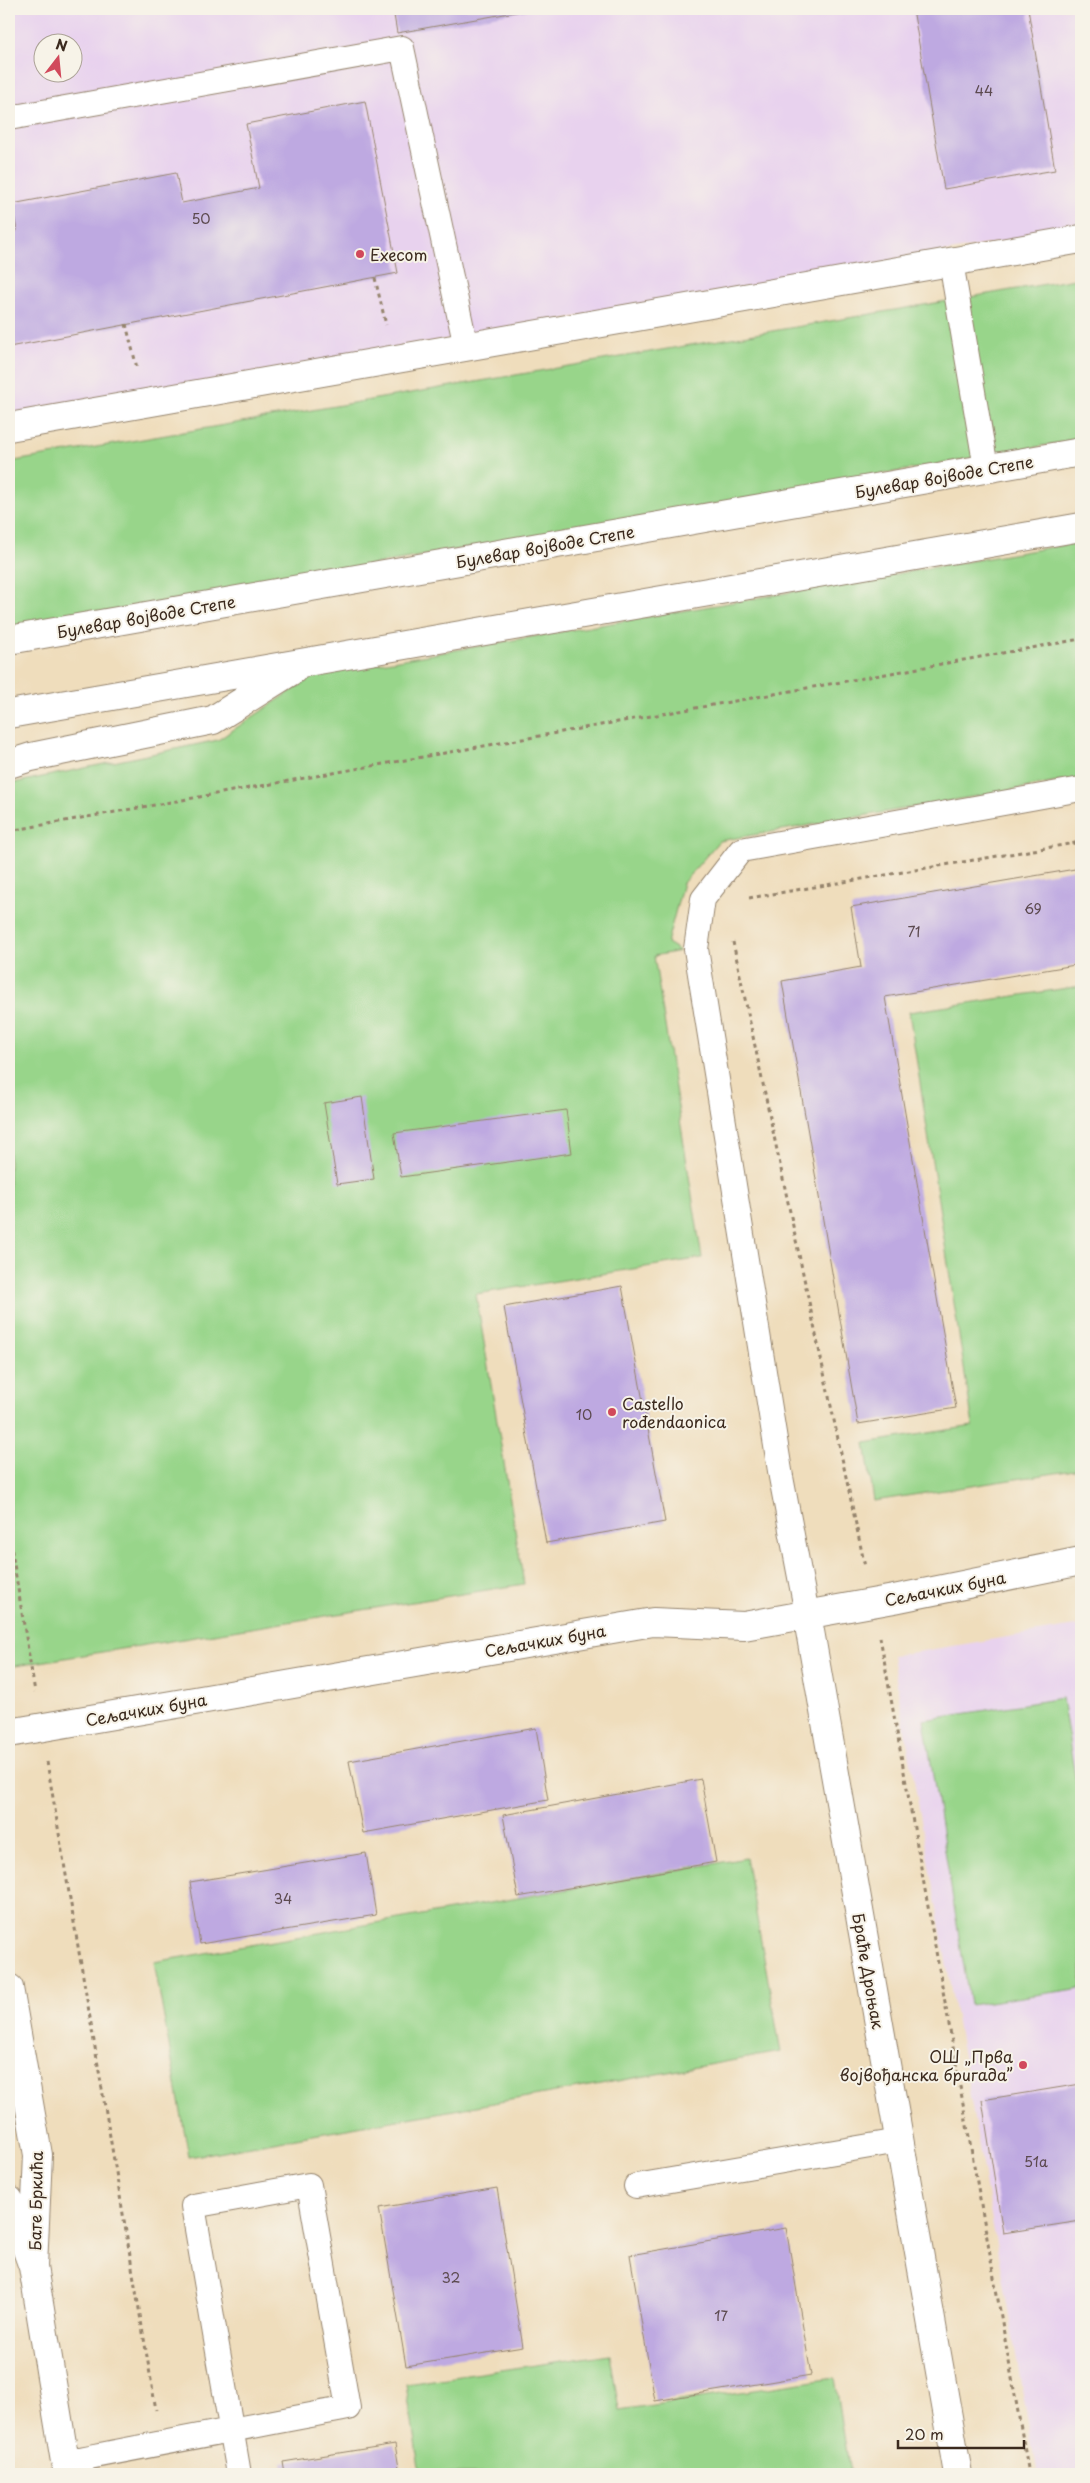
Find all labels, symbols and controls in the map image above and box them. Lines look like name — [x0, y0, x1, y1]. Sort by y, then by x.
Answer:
north arrow — [32, 32, 82, 82]
text: N — [53, 33, 70, 57]
house number: 44 — [975, 80, 993, 101]
house number: 50 — [191, 208, 211, 229]
place label: Execom — [370, 242, 428, 266]
marker: Execom — [354, 248, 366, 260]
street label: Булевар војводе Степе — [853, 448, 1035, 504]
street label: Булевар војводе Степе — [454, 518, 636, 574]
street label: Булевар војводе Степе — [55, 588, 237, 644]
house number: 69 — [1024, 898, 1042, 919]
house number: 71 — [907, 921, 921, 942]
place label: Castello rođendaonica — [622, 1391, 726, 1433]
house number: 10 — [576, 1404, 592, 1425]
marker: Castello rođendaonica — [606, 1406, 618, 1418]
street label: Сељачких буна — [882, 1565, 1008, 1611]
street label: Сељачких буна — [482, 1618, 608, 1662]
street label: Сељачких буна — [83, 1687, 209, 1731]
house number: 34 — [274, 1888, 292, 1909]
street label: Браће Дроњак — [847, 1911, 891, 2031]
place label: ОШ „Прва војвођанска бригада” — [840, 2044, 1013, 2086]
marker: ОШ „Прва војвођанска бригада” — [1017, 2059, 1029, 2071]
street label: Бате Бркића — [22, 2151, 48, 2251]
house number: 51a — [1024, 2151, 1048, 2172]
house number: 32 — [442, 2267, 460, 2288]
house number: 17 — [714, 2305, 728, 2326]
scale bar — [898, 2418, 1024, 2450]
text: 20 m — [905, 2422, 944, 2445]

